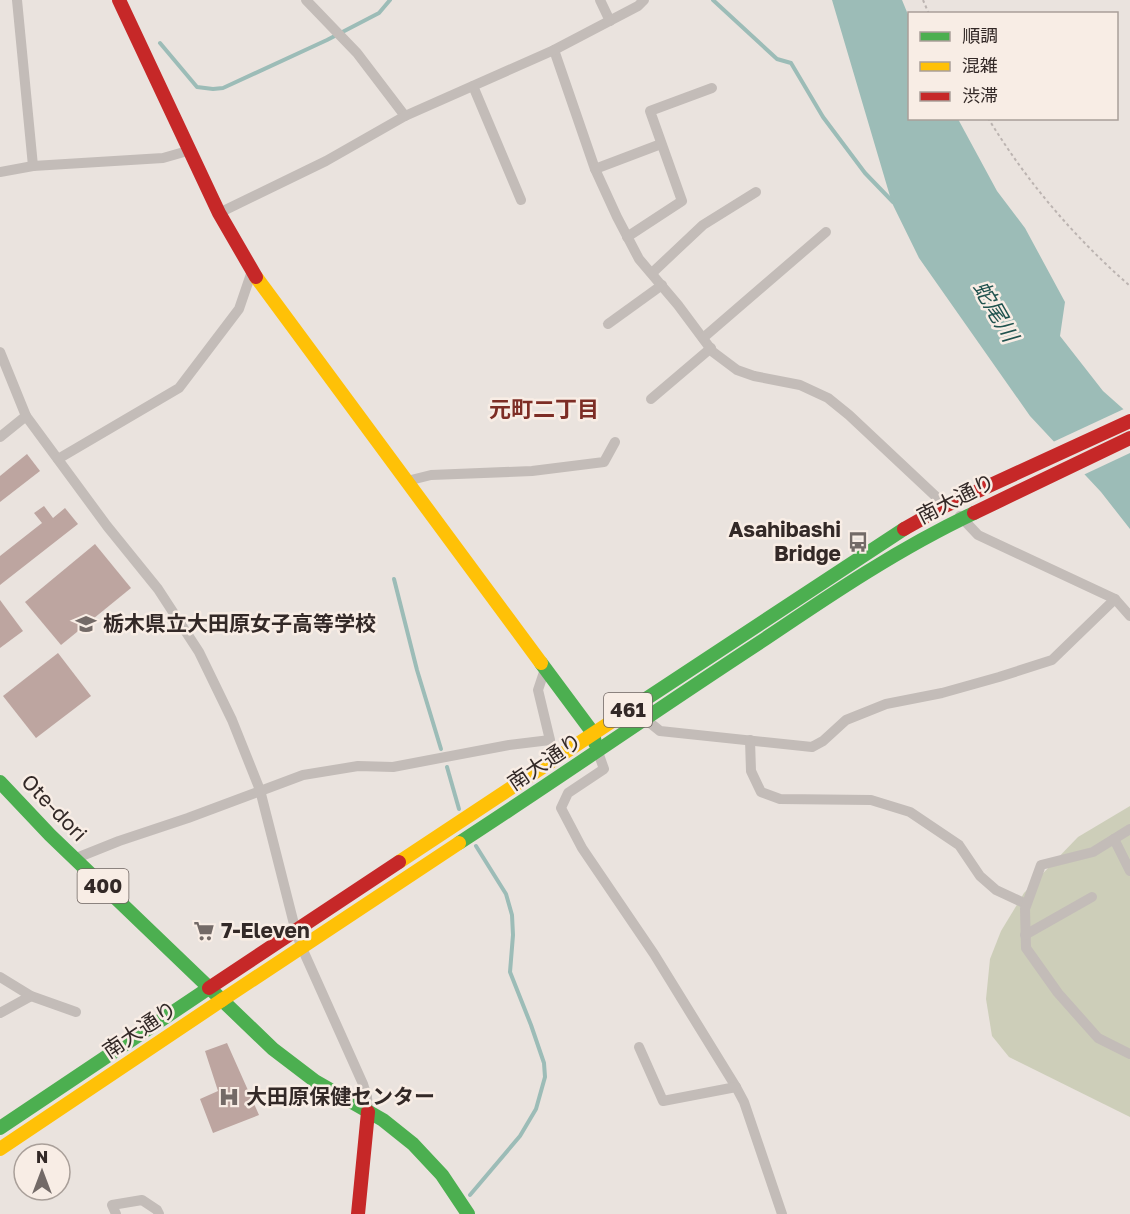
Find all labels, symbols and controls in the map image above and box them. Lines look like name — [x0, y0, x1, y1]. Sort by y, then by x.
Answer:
legend — [908, 12, 1118, 120]
text: 順調 — [962, 24, 998, 46]
text: 混雑 — [962, 54, 998, 76]
text: 渋滞 — [962, 84, 998, 106]
water label: 蛇尾川 — [968, 275, 1026, 348]
district label: 元町二丁目 — [489, 395, 599, 422]
street label: 南大通り — [912, 467, 999, 529]
place label: Asahibashi Bridge — [728, 516, 841, 566]
bus stop icon: Asahibashi Bridge — [846, 530, 870, 554]
place label: 栃木県立大田原女子高等学校 — [103, 610, 376, 636]
school or university icon: 栃木県立大田原女子高等学校 — [74, 612, 98, 636]
road number: 461 — [604, 693, 652, 727]
street label: 南大通り — [502, 727, 587, 795]
street label: Ote-dori — [16, 768, 93, 846]
road number: 400 — [78, 869, 128, 903]
place label: 7-Eleven — [221, 917, 310, 943]
supermarket icon: 7-Eleven — [192, 919, 216, 943]
street label: 南大通り — [97, 995, 182, 1063]
place label: 大田原保健センター — [246, 1083, 435, 1109]
hospital icon: 大田原保健センター — [217, 1085, 241, 1109]
north arrow — [12, 1142, 72, 1202]
text: N — [36, 1147, 48, 1167]

